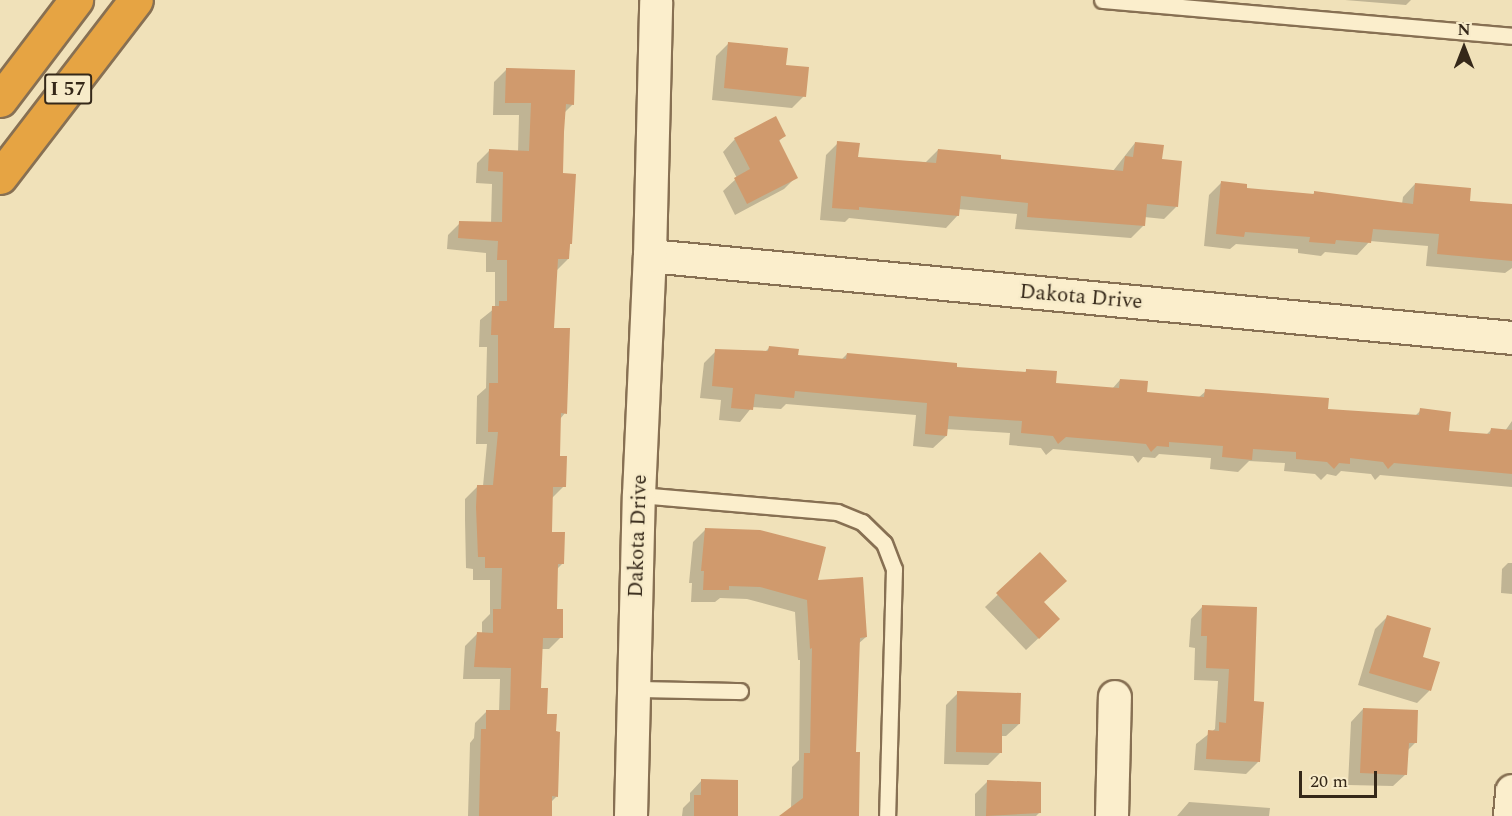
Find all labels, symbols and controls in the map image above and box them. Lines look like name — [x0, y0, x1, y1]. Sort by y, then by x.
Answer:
north arrow — [1434, 18, 1494, 78]
text: N — [1457, 18, 1471, 42]
road number: I 57 — [44, 72, 92, 106]
street label: Dakota Drive — [1018, 279, 1144, 315]
street label: Dakota Drive — [623, 474, 653, 598]
scale bar — [1302, 759, 1380, 797]
text: 20 m — [1310, 768, 1348, 795]

